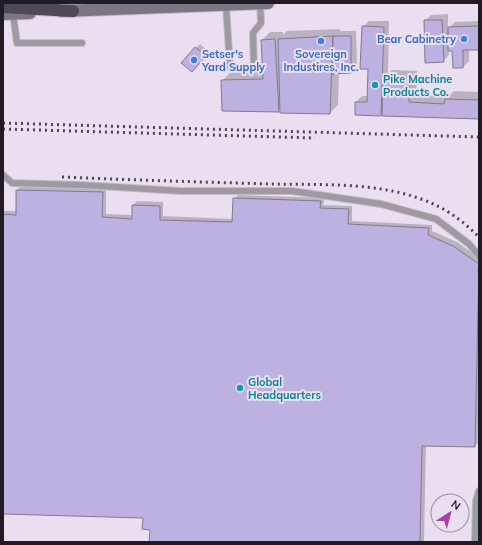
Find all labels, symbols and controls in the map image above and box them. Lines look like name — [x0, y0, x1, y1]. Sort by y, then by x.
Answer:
place label: Bear Cabinetry — [377, 32, 456, 46]
marker: Bear Cabinetry — [459, 34, 469, 44]
marker: Sovereign Industires, Inc. — [316, 36, 326, 46]
place label: Setser's Yard Supply — [201, 47, 265, 74]
place label: Sovereign Industires, Inc. — [283, 47, 359, 74]
marker: Setser's Yard Supply — [189, 55, 199, 65]
place label: Pike Machine Products Co. — [383, 72, 452, 99]
marker: Pike Machine Products Co. — [370, 80, 380, 90]
place label: Global Headquarters — [248, 375, 321, 402]
marker: Global Headquarters — [235, 383, 245, 393]
north arrow — [430, 493, 470, 533]
text: N — [448, 497, 463, 513]

